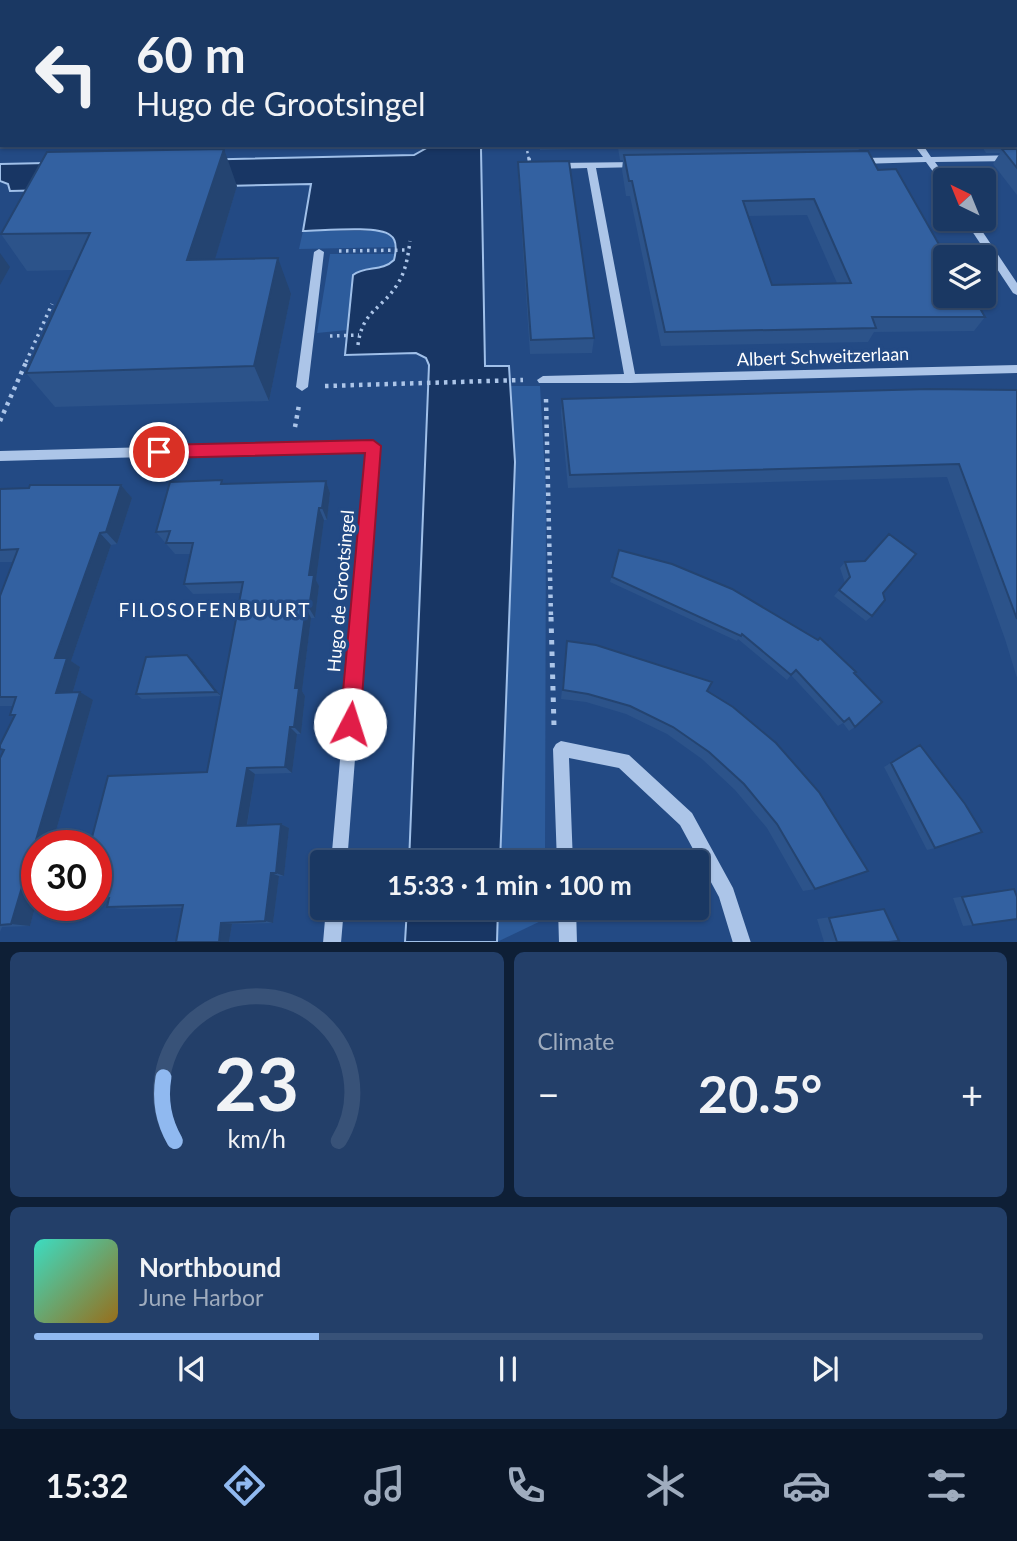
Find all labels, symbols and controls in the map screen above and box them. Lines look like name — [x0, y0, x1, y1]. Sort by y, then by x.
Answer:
text: 60 m — [136, 25, 246, 83]
icon: left — [21, 28, 112, 119]
text: Hugo de Grootsingel — [136, 84, 426, 123]
north arrow — [933, 168, 996, 231]
map controls — [933, 168, 996, 308]
button: layers — [933, 245, 996, 308]
street label: Albert Schweitzerlaan — [736, 342, 910, 370]
pin — [129, 422, 189, 482]
icon: arrive — [140, 433, 178, 471]
street label: Hugo de Grootsingel — [322, 509, 358, 673]
district label: FILOSOFENBUURT — [118, 598, 312, 621]
position arrow — [313, 687, 387, 761]
speed limit sign: 30 — [21, 830, 112, 921]
text: 15:33 · 1 min · 100 m — [387, 869, 632, 901]
text: Climate — [538, 1027, 614, 1055]
text: 23 — [215, 1039, 299, 1127]
text: 20.5° — [698, 1062, 822, 1124]
text: − — [538, 1071, 560, 1117]
text: + — [961, 1071, 983, 1117]
text: km/h — [227, 1122, 286, 1152]
text: Northbound — [139, 1251, 281, 1283]
text: June Harbor — [139, 1283, 263, 1311]
icon: previous — [173, 1350, 211, 1388]
icon: pause — [489, 1350, 527, 1388]
icon: next — [806, 1350, 844, 1388]
icon: directions — [220, 1461, 269, 1510]
icon: music — [360, 1461, 409, 1510]
icon: phone — [501, 1461, 550, 1510]
icon: climate — [641, 1461, 690, 1510]
icon: car — [782, 1461, 831, 1510]
icon: filters — [922, 1461, 971, 1510]
text: 15:32 — [46, 1466, 128, 1505]

